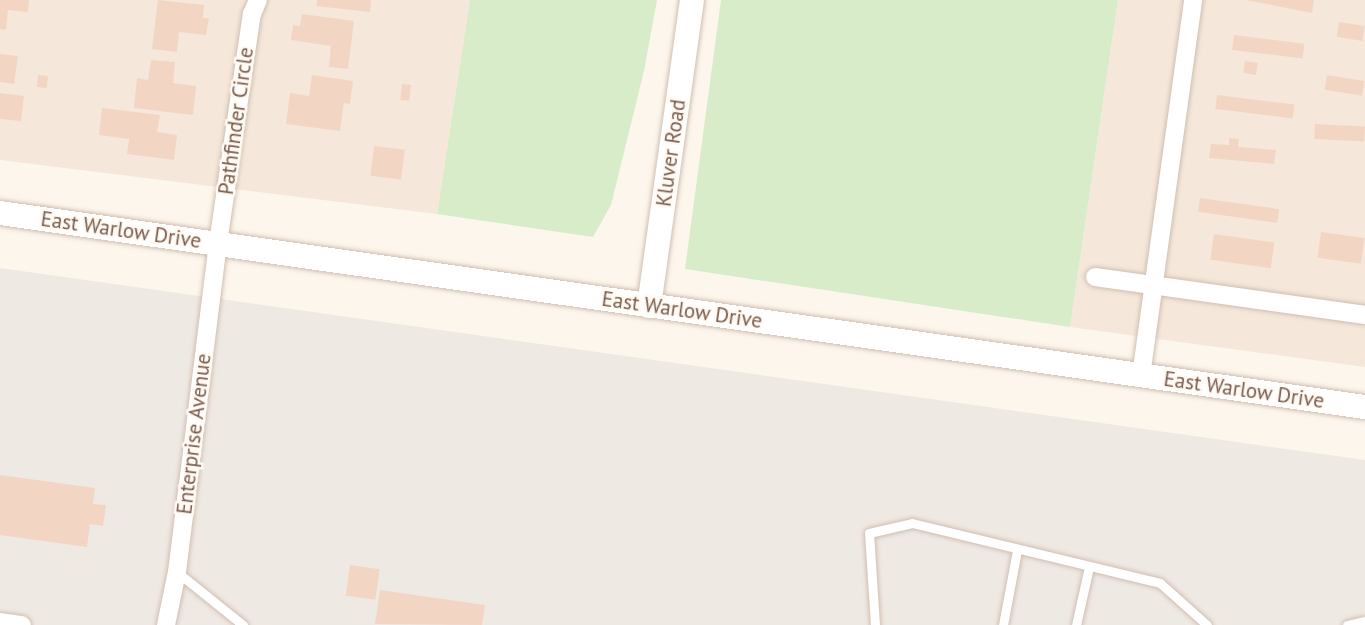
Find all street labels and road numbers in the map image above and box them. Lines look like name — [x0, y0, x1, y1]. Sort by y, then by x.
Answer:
street label: Pathfinder Circle — [213, 46, 259, 196]
street label: Kluver Road — [651, 98, 691, 208]
street label: East Warlow Drive — [39, 206, 203, 254]
street label: East Warlow Drive — [600, 286, 764, 334]
street label: Enterprise Avenue — [172, 352, 216, 516]
street label: East Warlow Drive — [1162, 366, 1326, 414]

